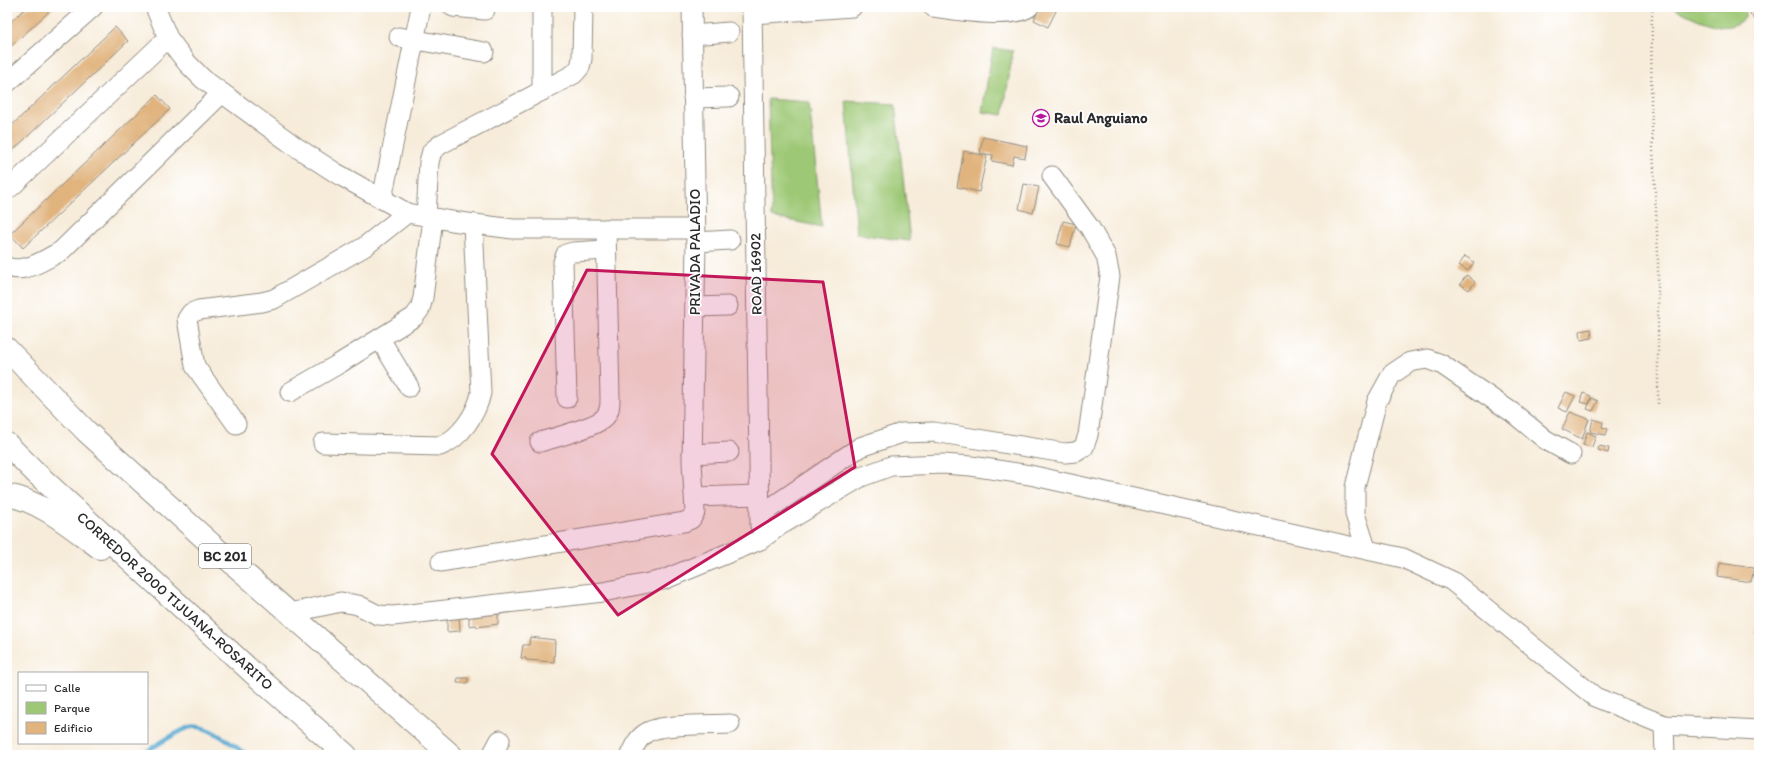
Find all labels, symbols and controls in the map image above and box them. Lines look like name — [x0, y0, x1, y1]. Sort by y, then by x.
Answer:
school or university icon: Raul Anguiano — [1031, 108, 1051, 128]
place label: Raul Anguiano — [1054, 109, 1148, 128]
street label: PRIVADA PALADIO — [686, 189, 704, 315]
street label: ROAD 16902 — [746, 233, 766, 315]
street label: CORREDOR 2000 TIJUANA-ROSARITO — [73, 508, 277, 694]
road number: BC 201 — [199, 544, 251, 568]
legend — [18, 672, 148, 744]
text: Calle — [54, 681, 81, 695]
text: Parque — [54, 701, 90, 715]
text: Edificio — [54, 721, 93, 735]

